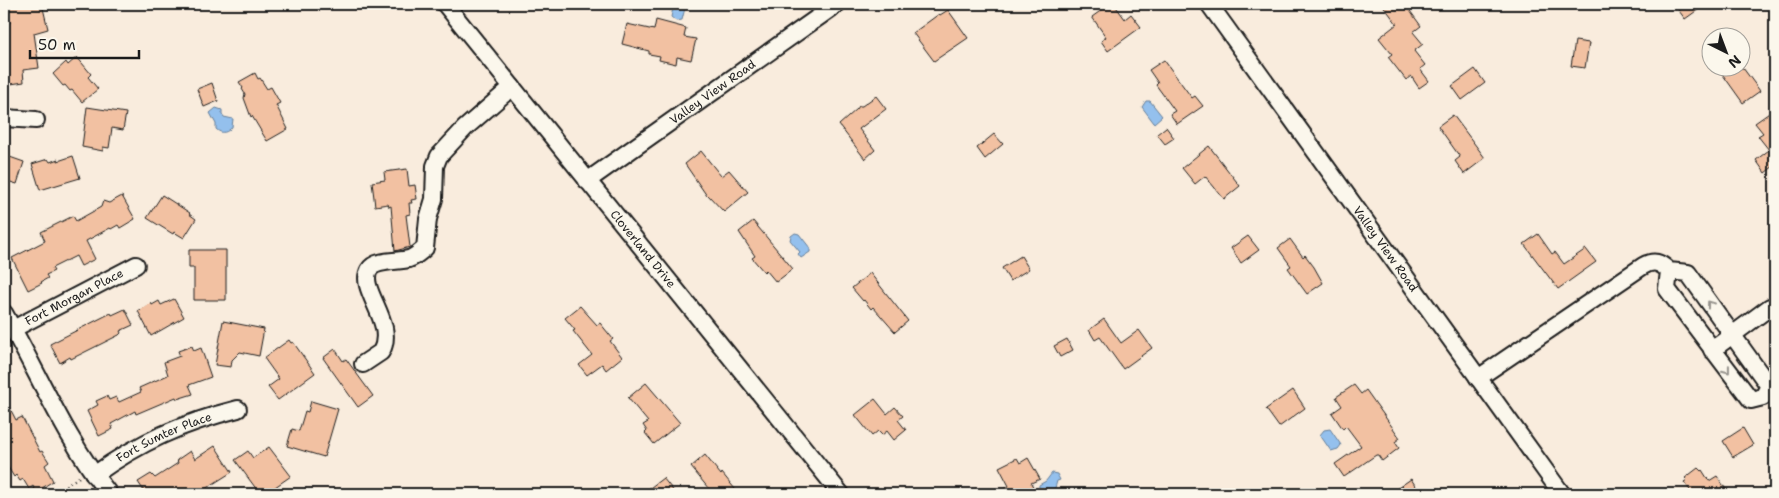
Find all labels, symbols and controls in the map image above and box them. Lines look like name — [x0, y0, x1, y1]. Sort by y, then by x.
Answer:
scale bar — [30, 28, 139, 60]
north arrow — [1702, 28, 1752, 78]
text: 50 m — [38, 35, 76, 55]
text: N — [1725, 51, 1745, 72]
street label: Valley View Road — [666, 56, 759, 128]
street label: Valley View Road — [1349, 203, 1422, 295]
street label: Cloverland Drive — [607, 207, 679, 291]
street label: Fort Morgan Place — [22, 265, 126, 329]
one-way arrow — [1708, 301, 1716, 310]
one-way arrow — [1721, 364, 1730, 373]
street label: Fort Sumter Place — [113, 409, 214, 466]

